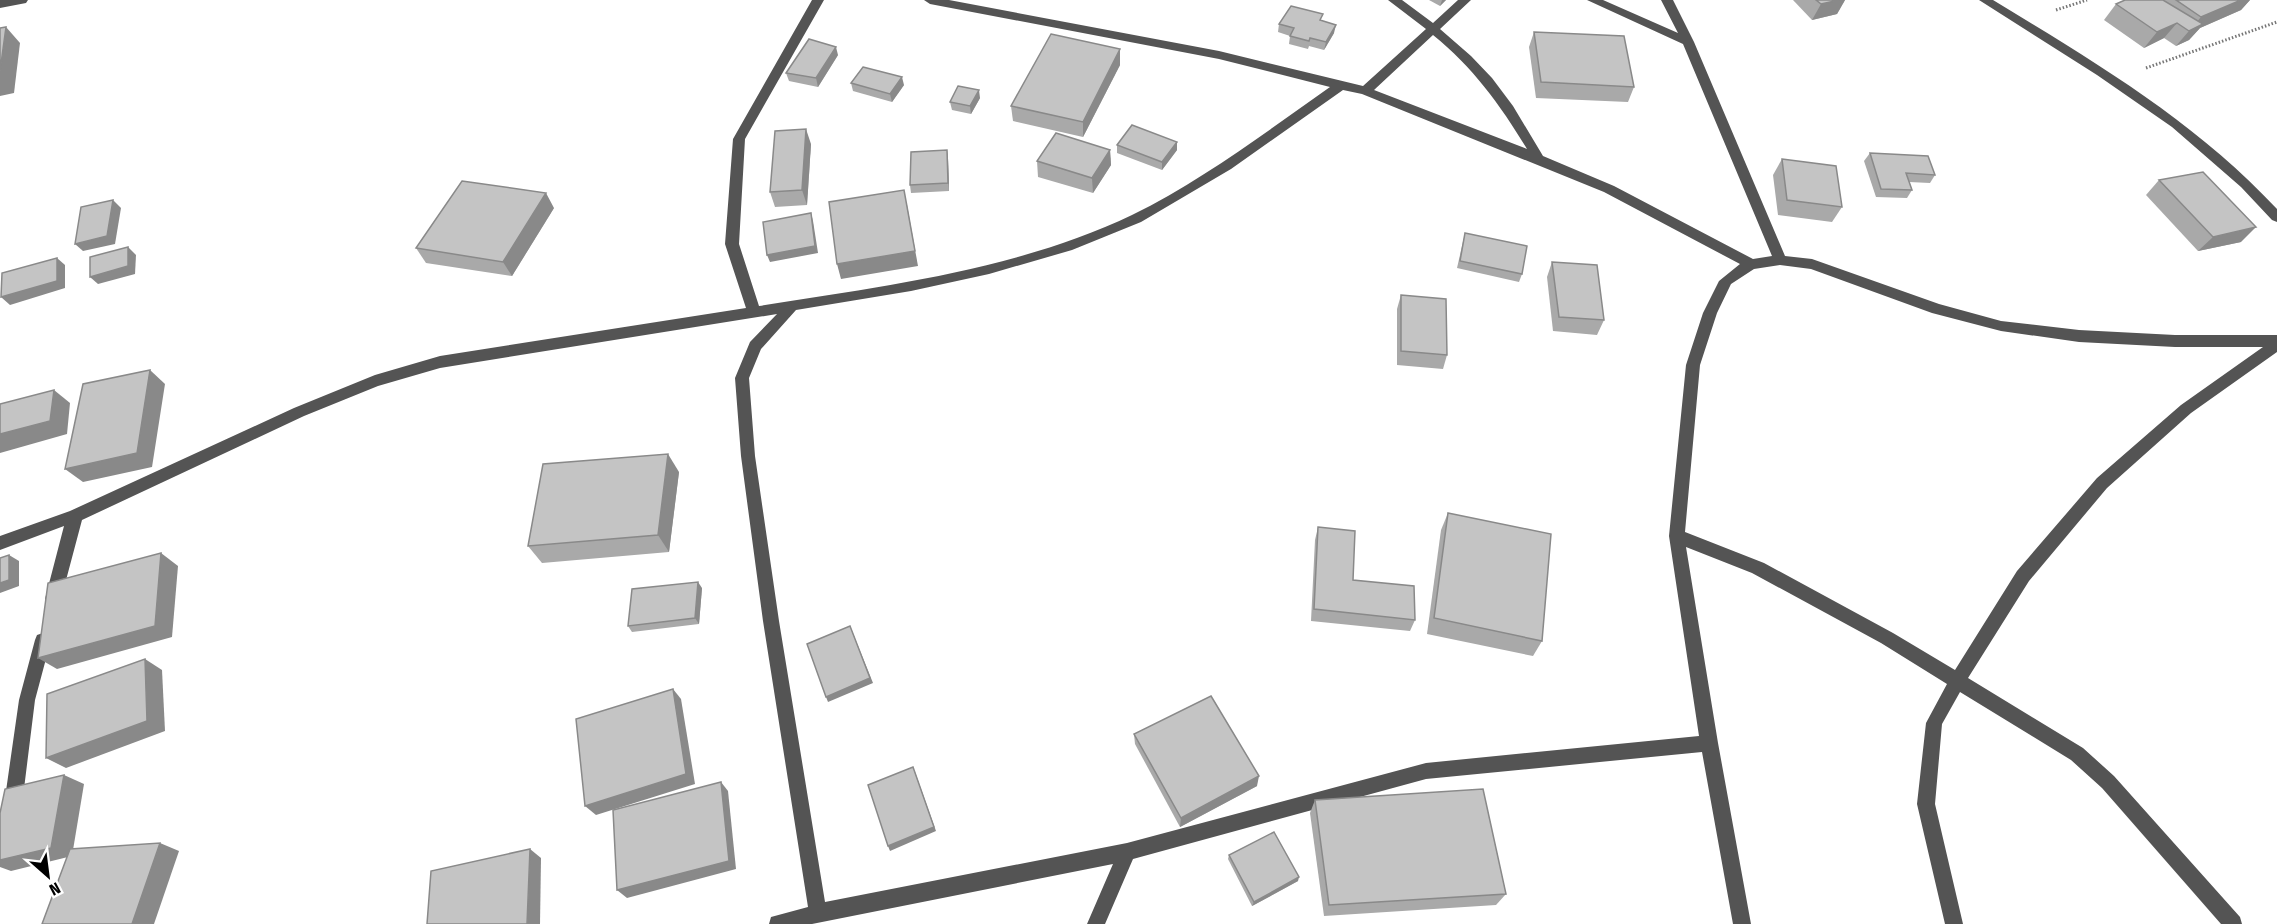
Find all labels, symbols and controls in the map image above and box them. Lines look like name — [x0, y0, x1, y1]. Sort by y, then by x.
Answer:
north arrow — [18, 846, 78, 906]
text: N — [46, 878, 64, 899]

